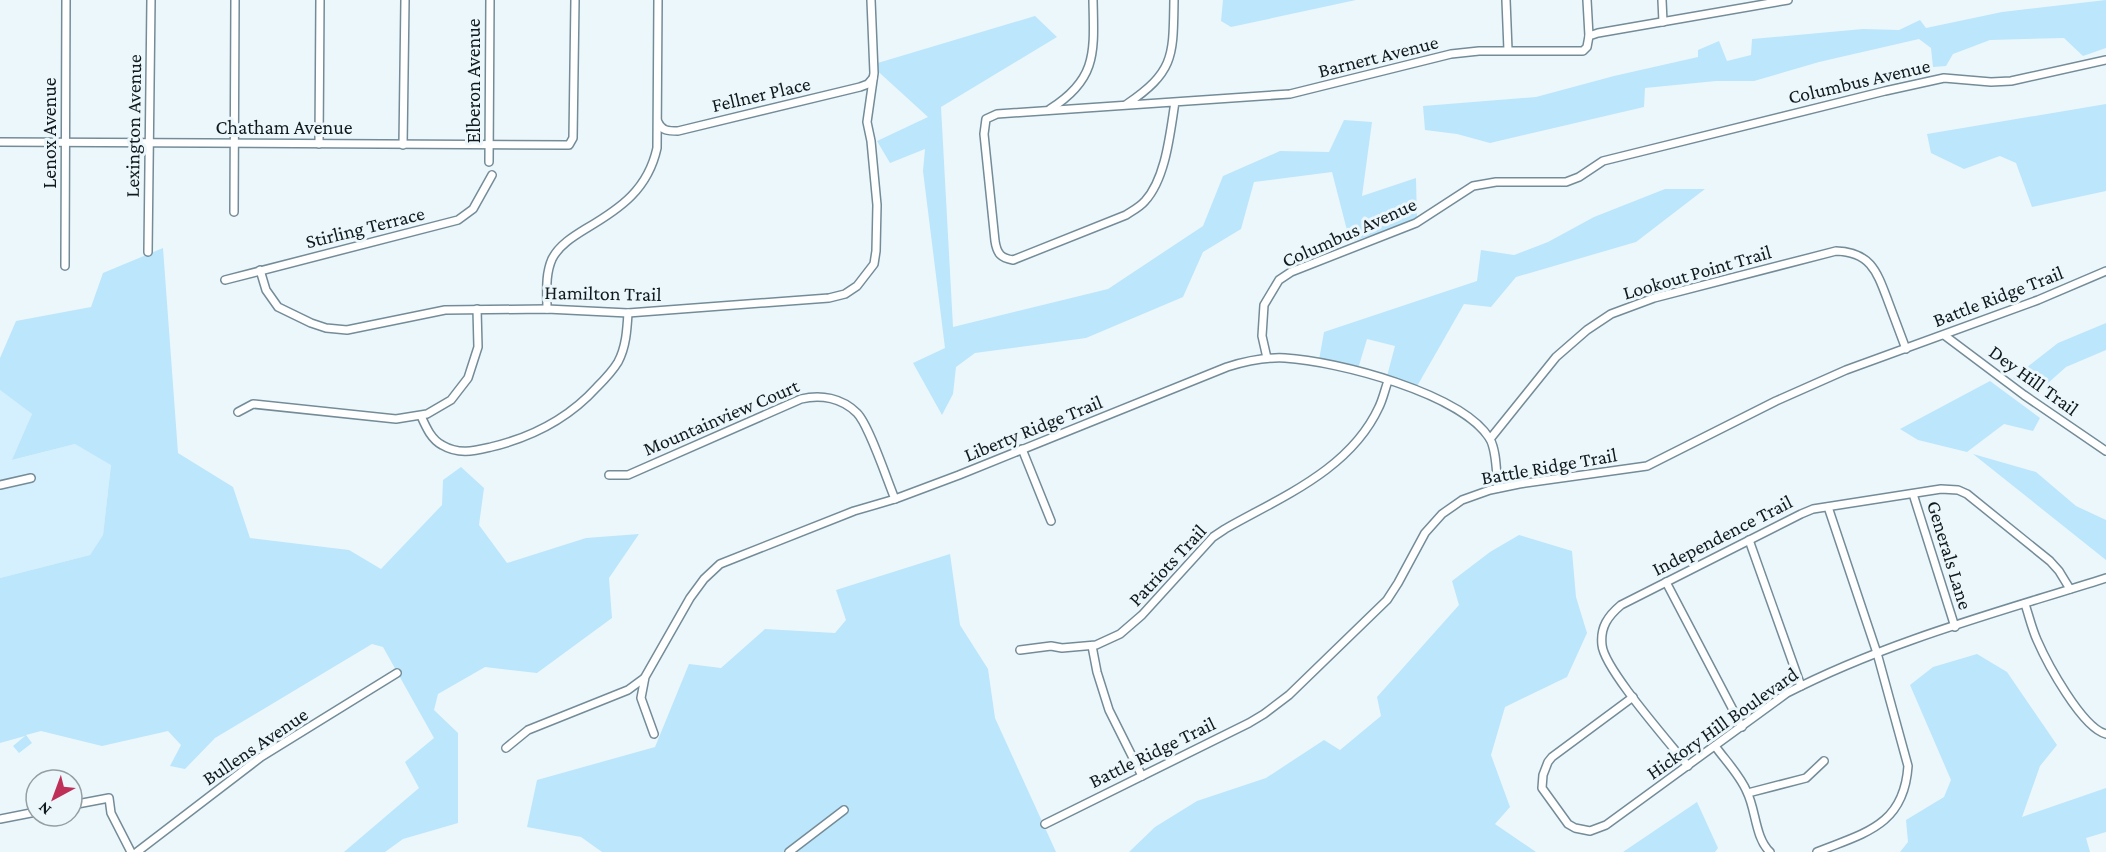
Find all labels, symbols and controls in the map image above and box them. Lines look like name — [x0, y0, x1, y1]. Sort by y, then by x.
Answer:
street label: Elberon Avenue — [462, 18, 484, 144]
street label: Barnert Avenue — [1316, 30, 1441, 82]
street label: Lexington Avenue — [121, 54, 146, 198]
street label: Columbus Avenue — [1786, 54, 1932, 108]
street label: Fellner Place — [709, 72, 813, 116]
street label: Lenox Avenue — [38, 77, 60, 189]
street label: Chatham Avenue — [215, 116, 353, 138]
street label: Columbus Avenue — [1278, 192, 1420, 272]
street label: Stirling Terrace — [303, 202, 427, 253]
street label: Lookout Point Trail — [1620, 240, 1774, 304]
street label: Battle Ridge Trail — [1930, 261, 2066, 332]
street label: Hamilton Trail — [544, 281, 662, 305]
street label: Dey Hill Trail — [1984, 340, 2083, 421]
street label: Mountainview Court — [640, 374, 803, 460]
street label: Liberty Ridge Trail — [961, 390, 1106, 467]
street label: Battle Ridge Trail — [1479, 443, 1619, 490]
street label: Independence Trail — [1648, 490, 1796, 581]
street label: Generals Lane — [1923, 498, 1977, 612]
street label: Patriots Trail — [1124, 520, 1210, 610]
street label: Hickory Hill Boulevard — [1642, 662, 1803, 784]
street label: Bullens Avenue — [198, 703, 312, 789]
street label: Battle Ridge Trail — [1085, 712, 1219, 793]
north arrow — [24, 768, 84, 828]
text: N — [35, 799, 54, 819]

